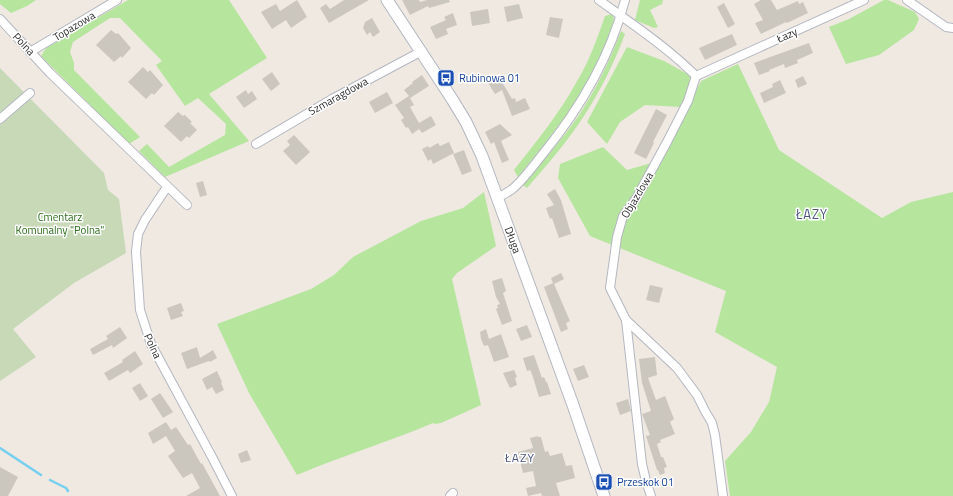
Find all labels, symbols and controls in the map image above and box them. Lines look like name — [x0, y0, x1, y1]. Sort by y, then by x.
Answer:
street label: Topazowa — [50, 7, 98, 45]
street label: Łazy — [773, 23, 801, 47]
street label: Polna — [9, 29, 39, 59]
bus stop icon: Rubinowa 01 — [436, 68, 456, 88]
place label: Rubinowa 01 — [459, 70, 520, 86]
street label: Szmaragdowa — [305, 73, 371, 119]
street label: Objazdowa — [617, 168, 657, 221]
district label: ŁAZY — [795, 204, 828, 224]
park label: Cmentarz Komunalny "Polna" — [16, 209, 104, 238]
street label: Długa — [501, 224, 525, 256]
street label: Polna — [140, 331, 166, 362]
district label: ŁAZY — [504, 448, 535, 467]
bus stop icon: Przeskok 01 — [594, 472, 614, 492]
place label: Przeskok 01 — [617, 474, 674, 490]

